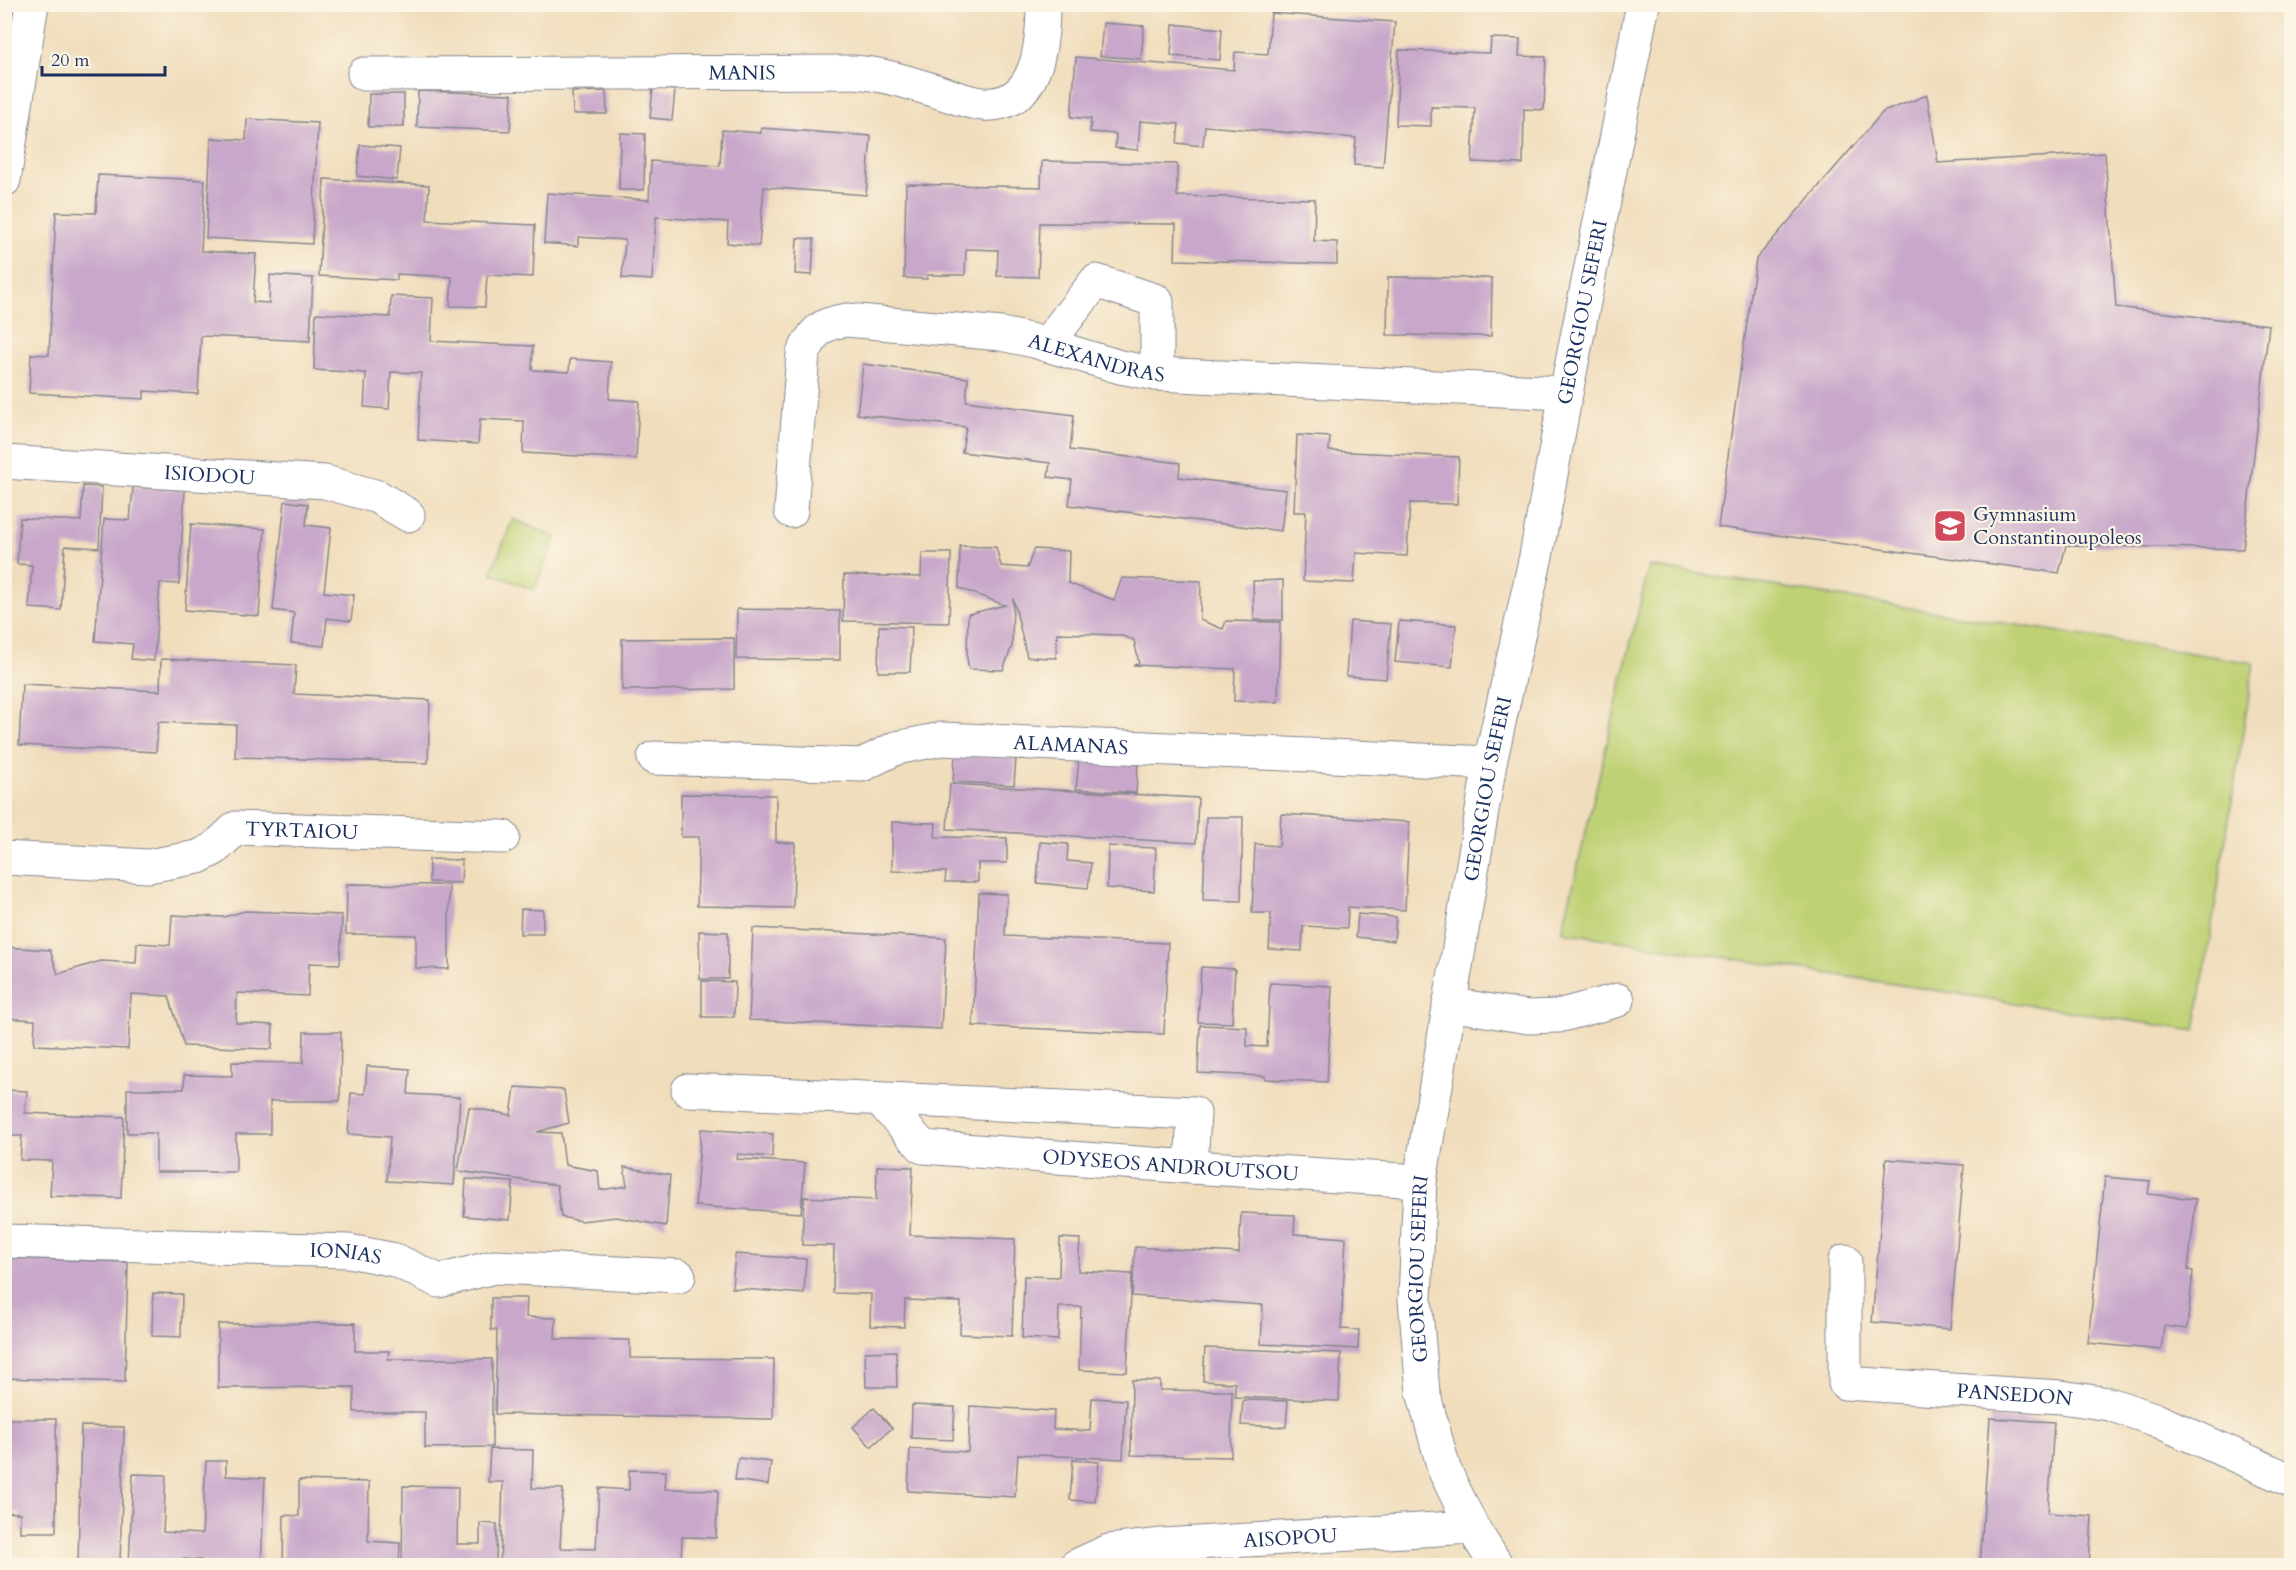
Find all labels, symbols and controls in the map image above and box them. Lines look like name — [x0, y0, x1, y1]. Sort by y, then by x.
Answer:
scale bar — [42, 39, 165, 77]
text: 20 m — [51, 48, 90, 73]
street label: MANIS — [708, 59, 776, 87]
street label: GEORGIOU SEFERI — [1551, 218, 1614, 407]
street label: ALEXANDRAS — [1025, 327, 1165, 388]
street label: ISIODOU — [163, 459, 256, 492]
place label: Gymnasium Constantinoupoleos — [1973, 501, 2142, 551]
school or university icon: Gymnasium Constantinoupoleos — [1932, 508, 1968, 544]
street label: GEORGIOU SEFERI — [1457, 694, 1518, 883]
street label: ALAMANAS — [1013, 729, 1129, 761]
street label: TYRTAIOU — [245, 815, 359, 846]
street label: ODYSEOS ANDROUTSOU — [1041, 1143, 1300, 1188]
street label: GEORGIOU SEFERI — [1402, 1173, 1435, 1364]
street label: IONIAS — [309, 1237, 384, 1271]
street label: PANSEDON — [1956, 1377, 2074, 1413]
street label: AISOPOU — [1243, 1522, 1339, 1554]

